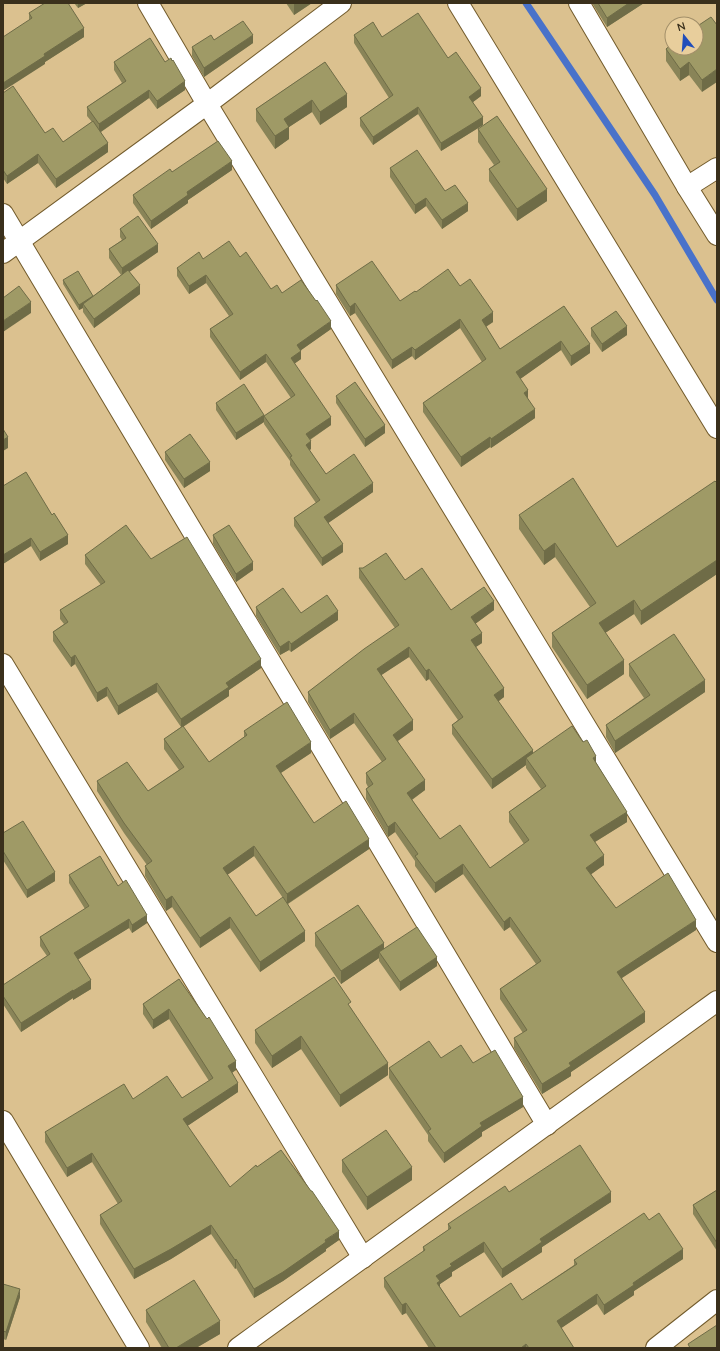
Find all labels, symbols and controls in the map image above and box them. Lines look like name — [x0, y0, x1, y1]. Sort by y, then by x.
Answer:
north arrow — [664, 16, 704, 56]
text: N — [675, 19, 687, 34]

